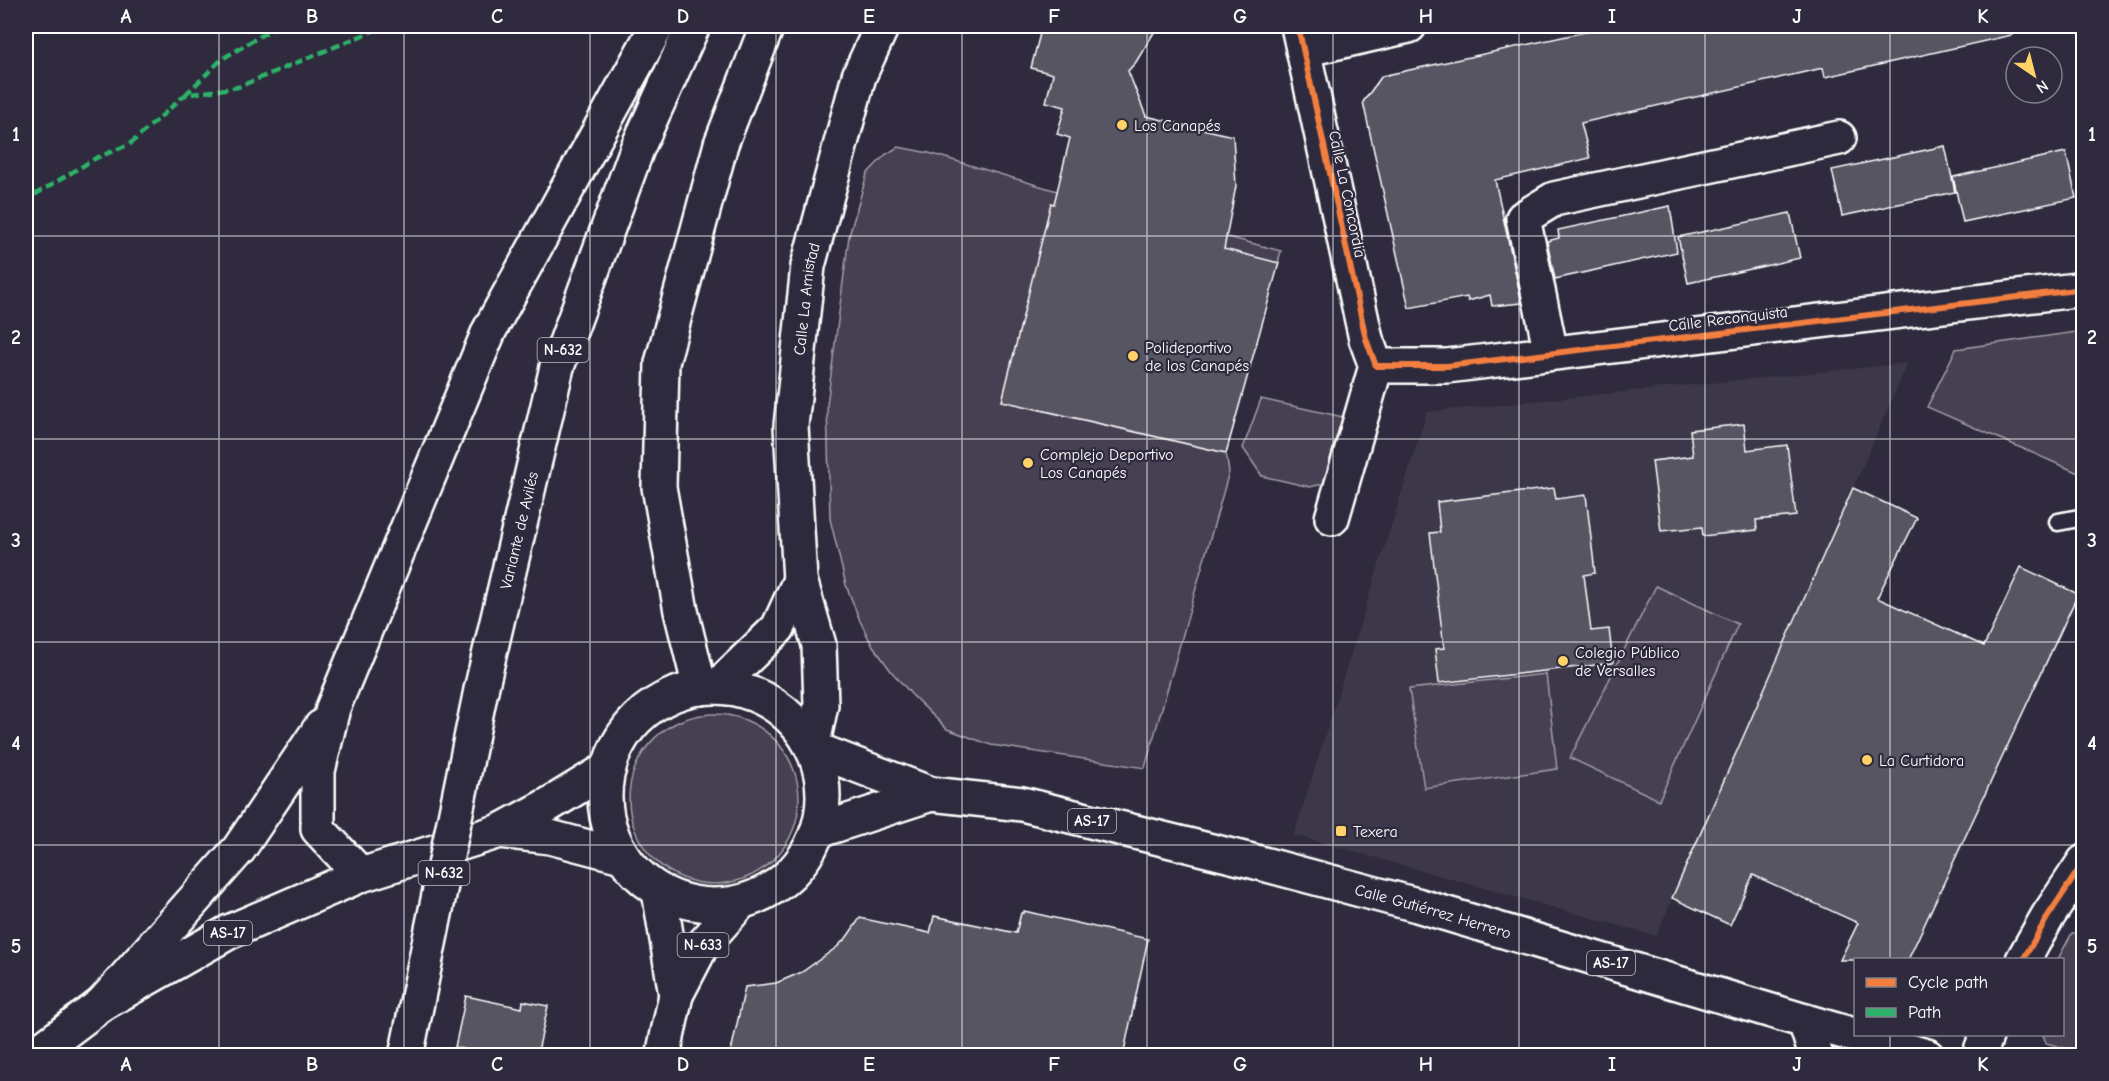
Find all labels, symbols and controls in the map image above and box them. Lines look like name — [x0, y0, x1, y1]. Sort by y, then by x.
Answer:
text: A — [120, 5, 132, 28]
text: B — [306, 5, 318, 28]
text: C — [491, 5, 503, 28]
text: D — [677, 5, 689, 28]
text: E — [863, 5, 875, 28]
text: F — [1048, 5, 1060, 28]
text: G — [1233, 5, 1247, 28]
text: H — [1419, 5, 1433, 28]
text: I — [1608, 5, 1616, 28]
text: J — [1792, 5, 1802, 28]
text: K — [1977, 5, 1989, 28]
north arrow — [2004, 45, 2064, 105]
text: N — [2033, 76, 2051, 97]
place label: Los Canapés — [1134, 117, 1221, 135]
marker: Los Canapés — [1115, 118, 1129, 132]
text: 1 — [12, 123, 20, 146]
text: 1 — [2088, 123, 2096, 146]
street label: Calle La Concordia — [1325, 129, 1369, 259]
street label: Calle La Amistad — [791, 241, 824, 356]
street label: Calle Reconquista — [1668, 303, 1789, 335]
text: 2 — [11, 326, 21, 349]
text: 2 — [2087, 326, 2097, 349]
road number: N-632 — [538, 338, 588, 362]
place label: Polideportivo de los Canapés — [1145, 339, 1249, 375]
marker: Polideportivo de los Canapés — [1126, 349, 1140, 363]
place label: Complejo Deportivo Los Canapés — [1040, 446, 1174, 482]
marker: Complejo Deportivo Los Canapés — [1021, 456, 1035, 470]
street label: Variante de Avilés — [497, 470, 542, 591]
text: 3 — [11, 529, 21, 552]
text: 3 — [2087, 529, 2097, 552]
place label: Colegio Público de Versalles — [1575, 644, 1680, 680]
marker: Colegio Público de Versalles — [1556, 654, 1570, 668]
text: 4 — [11, 732, 21, 755]
text: 4 — [2087, 732, 2097, 755]
place label: La Curtidora — [1879, 752, 1964, 770]
marker: La Curtidora — [1860, 753, 1874, 767]
road number: AS-17 — [1068, 809, 1116, 833]
place label: Texera — [1353, 823, 1398, 841]
marker: Texera — [1334, 824, 1348, 838]
road number: N-632 — [418, 861, 470, 885]
street label: Calle Gutiérrez Herrero — [1353, 881, 1513, 943]
road number: AS-17 — [204, 921, 252, 945]
road number: N-633 — [678, 933, 728, 957]
text: 5 — [11, 935, 21, 958]
text: 5 — [2087, 935, 2097, 958]
road number: AS-17 — [1587, 951, 1635, 975]
legend — [1854, 958, 2064, 1036]
text: Cycle path — [1908, 972, 1988, 993]
text: Path — [1908, 1002, 1941, 1023]
text: A — [120, 1053, 132, 1076]
text: B — [306, 1053, 318, 1076]
text: C — [491, 1053, 503, 1076]
text: D — [677, 1053, 689, 1076]
text: E — [863, 1053, 875, 1076]
text: F — [1048, 1053, 1060, 1076]
text: G — [1233, 1053, 1247, 1076]
text: H — [1419, 1053, 1433, 1076]
text: I — [1608, 1053, 1616, 1076]
text: J — [1792, 1053, 1802, 1076]
text: K — [1977, 1053, 1989, 1076]

